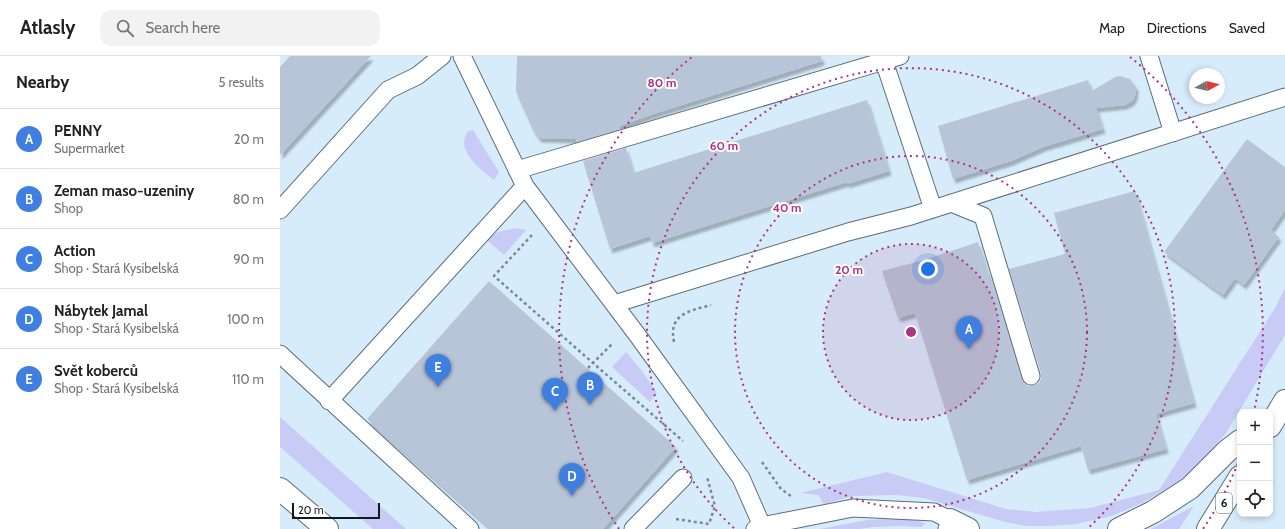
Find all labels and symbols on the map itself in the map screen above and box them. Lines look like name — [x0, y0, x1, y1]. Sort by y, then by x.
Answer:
north arrow — [1189, 68, 1225, 104]
text: 80 m — [648, 75, 676, 90]
text: 60 m — [710, 138, 738, 153]
text: 40 m — [772, 200, 802, 215]
your location — [918, 259, 938, 279]
text: 20 m — [835, 262, 863, 277]
pin: A — [956, 316, 982, 349]
centre of rings — [904, 325, 918, 339]
pin: E — [425, 354, 451, 387]
pin: B — [577, 372, 603, 405]
pin: C — [542, 378, 568, 411]
pin: D — [559, 463, 585, 496]
road number: 6 — [1216, 493, 1232, 513]
scale bar — [292, 501, 380, 520]

